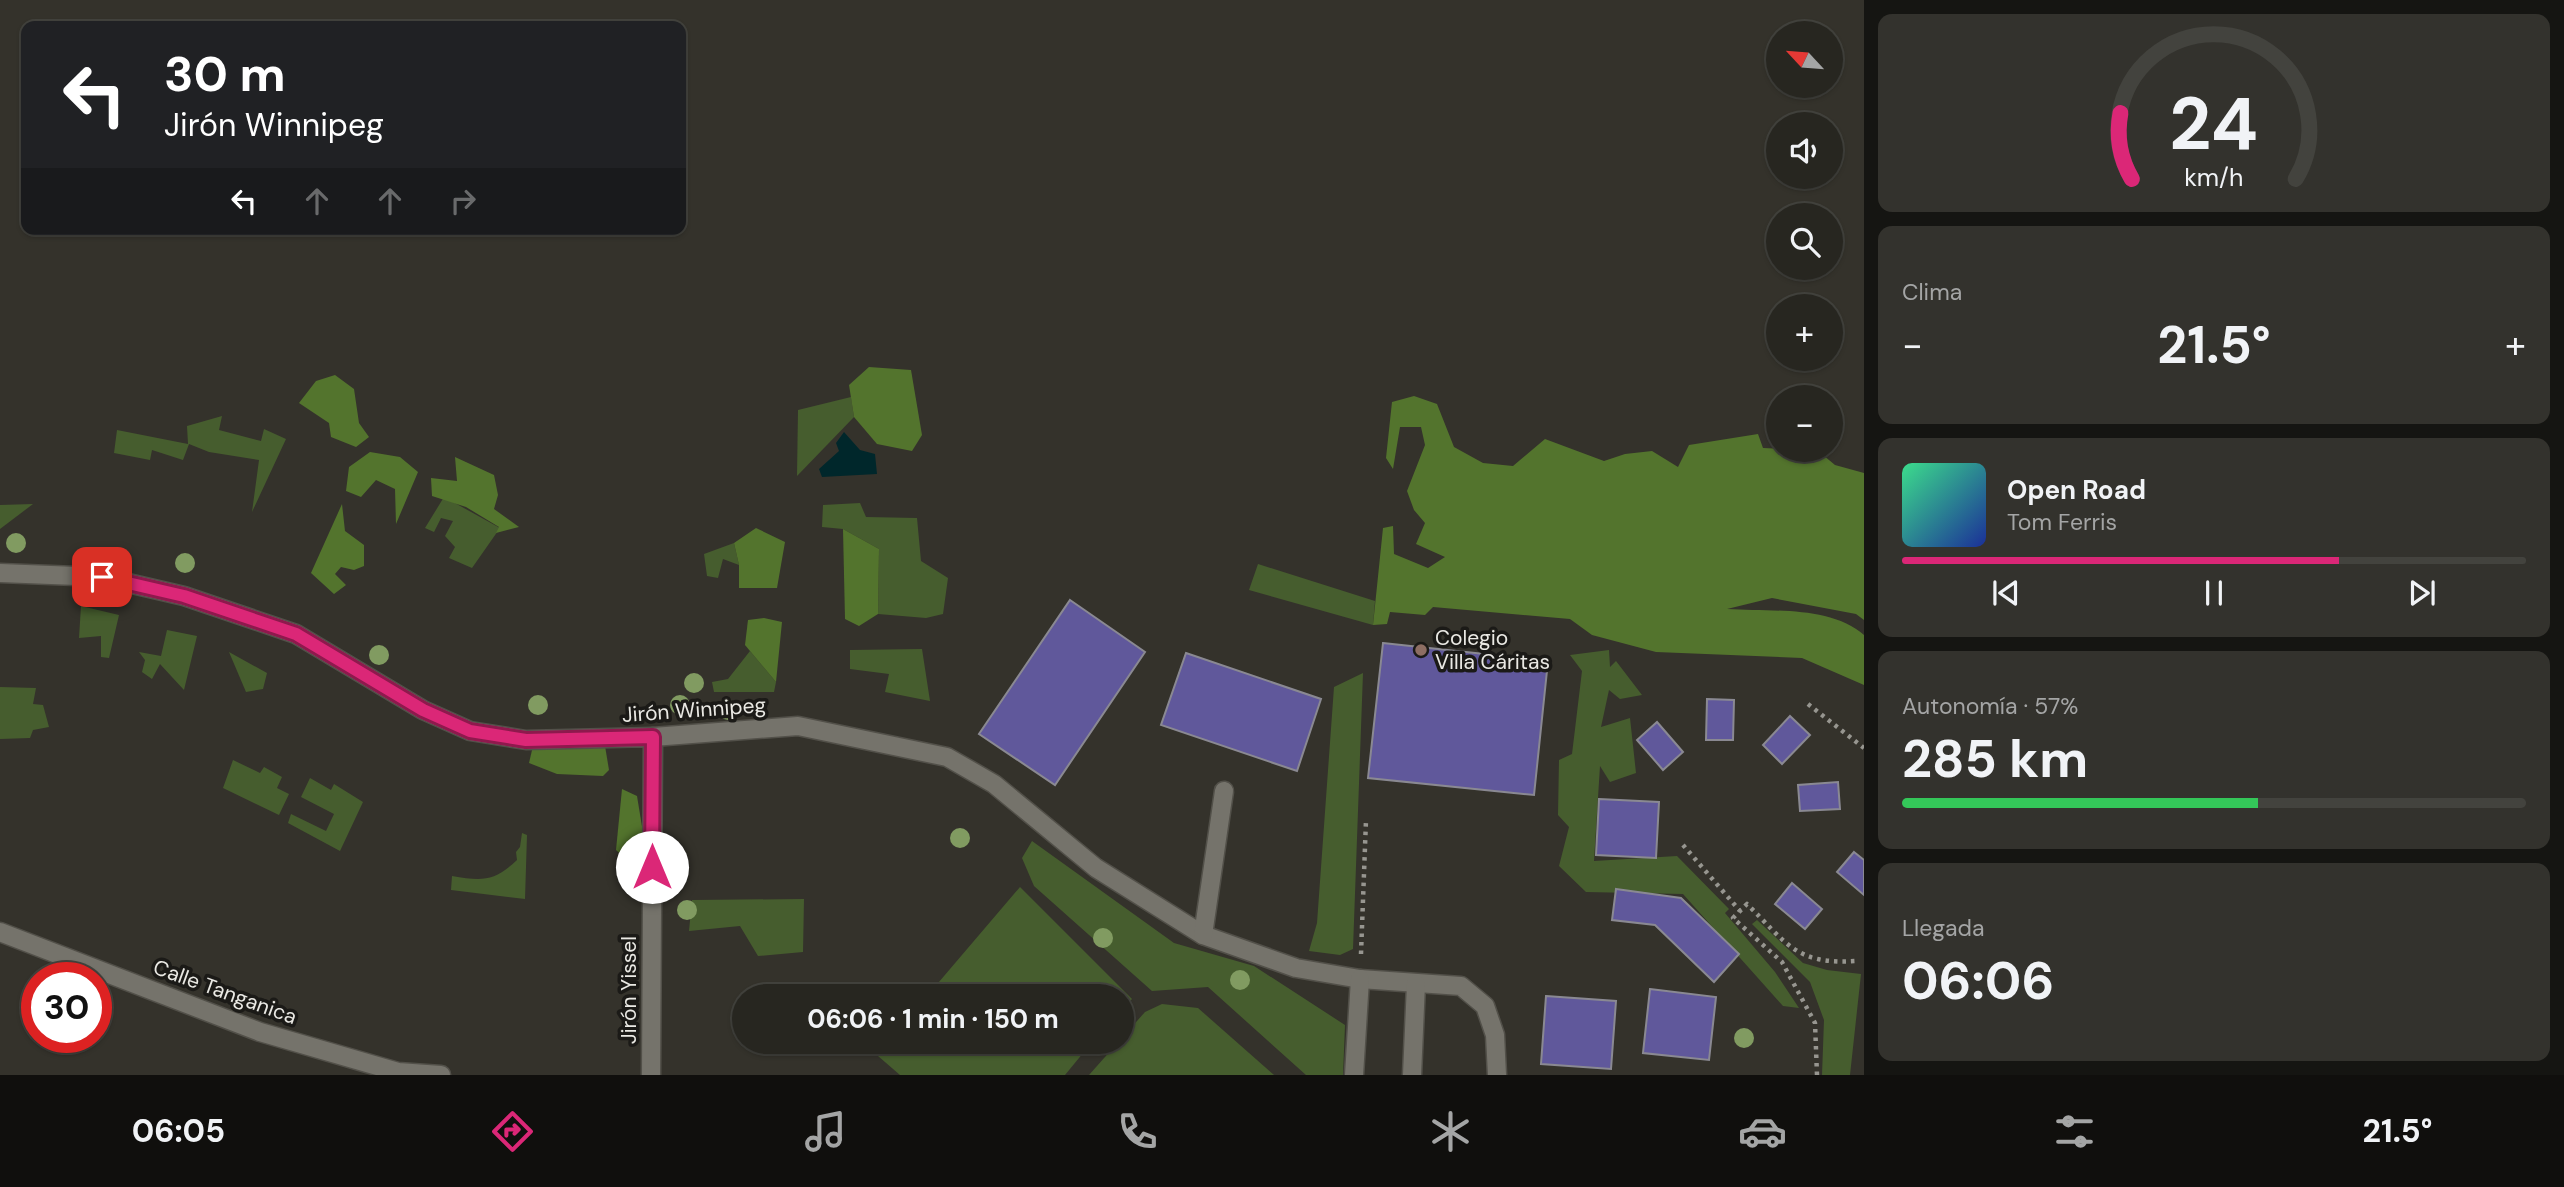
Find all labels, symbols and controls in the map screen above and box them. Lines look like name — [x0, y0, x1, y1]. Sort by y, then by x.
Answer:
north arrow — [1766, 21, 1843, 98]
map controls — [1766, 21, 1843, 462]
text: 30 m — [164, 42, 286, 106]
icon: left — [49, 49, 140, 140]
text: 24 — [2170, 77, 2258, 172]
text: Jirón Winnipeg — [164, 104, 384, 146]
button: sound — [1766, 112, 1843, 189]
text: km/h — [2184, 161, 2244, 194]
icon: left — [225, 182, 263, 220]
icon: ahead — [298, 182, 336, 220]
icon: ahead — [371, 182, 409, 220]
icon: right — [444, 182, 482, 220]
button: search — [1766, 203, 1843, 280]
text: Clima — [1902, 277, 1962, 307]
button: + — [1766, 294, 1843, 371]
text: 21.5° — [2157, 311, 2271, 379]
text: − — [1902, 320, 1923, 370]
text: + — [2505, 320, 2526, 370]
button: − — [1766, 385, 1843, 462]
text: Open Road — [2007, 473, 2146, 507]
text: Tom Ferris — [2007, 507, 2117, 537]
pin — [72, 547, 132, 607]
icon: arrive — [83, 558, 121, 596]
icon: previous — [1987, 574, 2025, 612]
icon: pause — [2195, 574, 2233, 612]
icon: next — [2403, 574, 2441, 612]
place label: Colegio Villa Cáritas — [1435, 624, 1550, 676]
marker: Colegio Villa Cáritas — [1413, 642, 1429, 658]
street label: Jirón Winnipeg — [621, 691, 767, 729]
text: Autonomía · 57% — [1902, 691, 2078, 721]
text: 285 km — [1902, 725, 2088, 793]
position arrow — [615, 830, 689, 904]
text: Llegada — [1902, 913, 1985, 943]
street label: Jirón Yissel — [615, 936, 643, 1044]
text: 06:06 — [1902, 947, 2054, 1015]
street label: Calle Tanganica — [149, 953, 301, 1031]
speed limit sign: 30 — [21, 962, 112, 1053]
text: 06:06 · 1 min · 150 m — [807, 1002, 1059, 1036]
icon: directions — [488, 1107, 537, 1156]
icon: music — [801, 1107, 850, 1156]
icon: phone — [1113, 1107, 1162, 1156]
icon: climate — [1426, 1107, 1475, 1156]
icon: car — [1738, 1107, 1787, 1156]
icon: filters — [2050, 1107, 2099, 1156]
text: 06:05 — [132, 1110, 225, 1152]
text: 21.5° — [2363, 1110, 2432, 1152]

